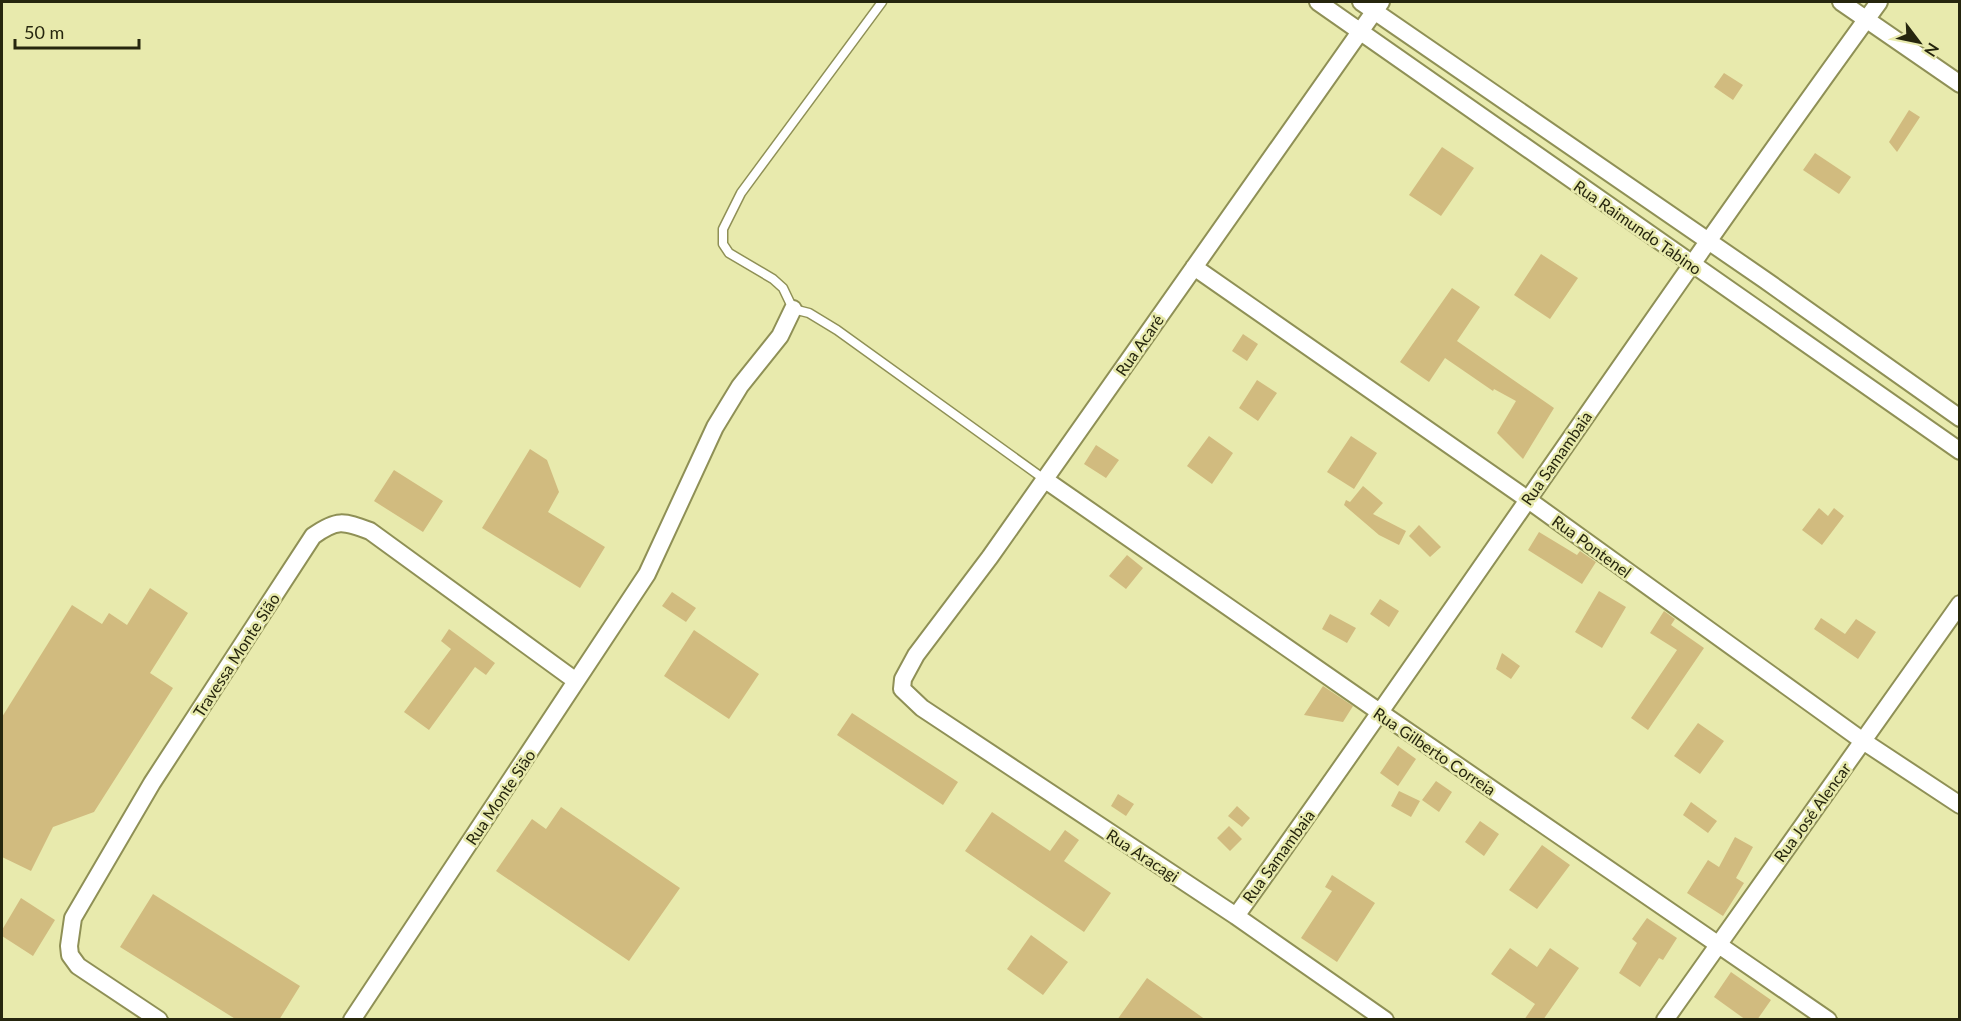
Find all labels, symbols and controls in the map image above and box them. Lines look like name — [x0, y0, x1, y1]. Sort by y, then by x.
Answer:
scale bar — [15, 12, 140, 50]
north arrow — [1889, 12, 1949, 72]
text: 50 m — [24, 21, 64, 43]
text: N — [1921, 40, 1943, 60]
street label: Rua Raimundo Tabino — [1571, 176, 1705, 278]
street label: Rua Acaré — [1111, 311, 1167, 379]
street label: Rua Samambaia — [1517, 407, 1595, 509]
street label: Rua Pontenel — [1549, 511, 1635, 581]
street label: Travessa Monte Sião — [189, 590, 283, 720]
street label: Rua Gilberto Correia — [1370, 703, 1500, 799]
street label: Rua Monte Sião — [461, 746, 539, 848]
street label: Rua José Alencar — [1770, 759, 1854, 865]
street label: Rua Samambaia — [1238, 806, 1318, 906]
street label: Rua Aracagi — [1103, 825, 1183, 885]

